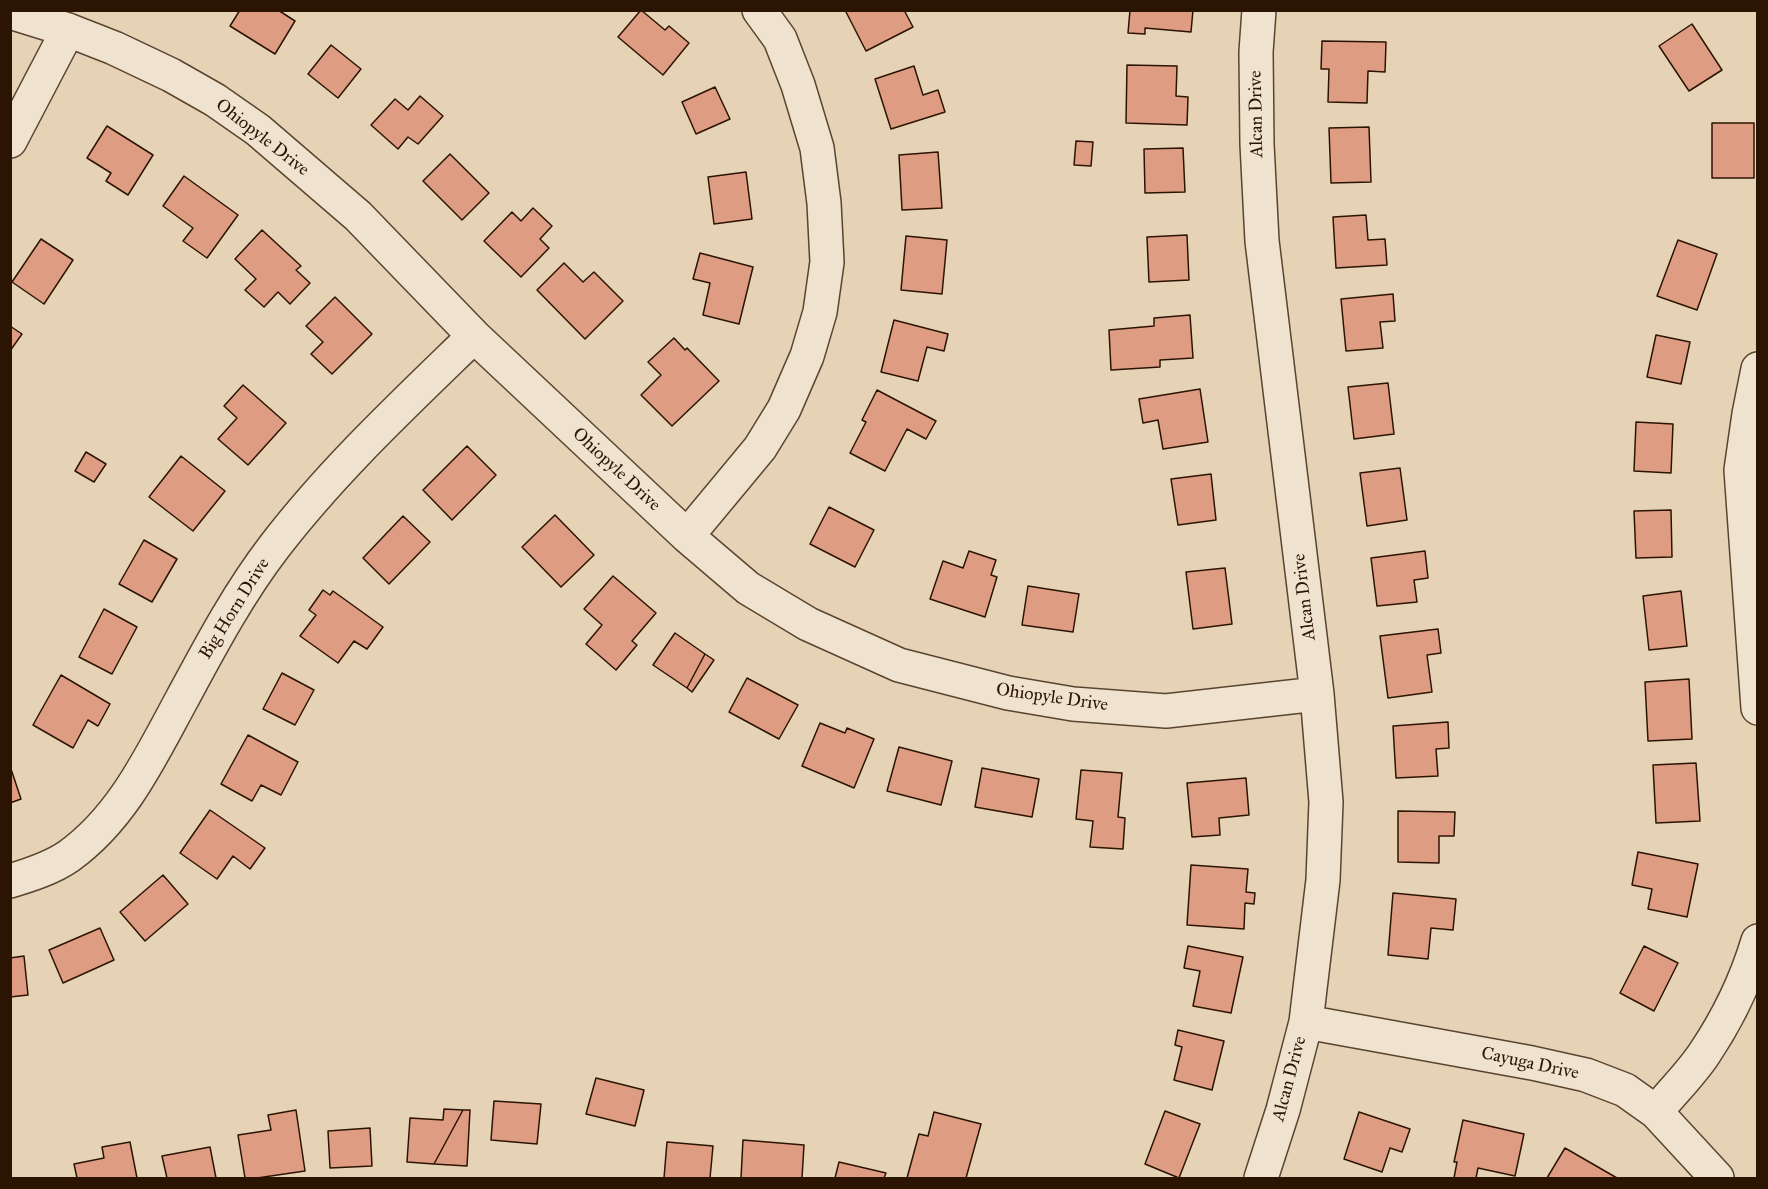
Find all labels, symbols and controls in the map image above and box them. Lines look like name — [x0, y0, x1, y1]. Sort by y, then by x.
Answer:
street label: Alcan Drive — [1245, 70, 1269, 158]
street label: Ohiopyle Drive — [211, 95, 313, 181]
street label: Ohiopyle Drive — [567, 424, 665, 516]
street label: Alcan Drive — [1289, 552, 1321, 642]
street label: Big Horn Drive — [195, 554, 275, 664]
street label: Ohiopyle Drive — [995, 679, 1109, 717]
street label: Alcan Drive — [1268, 1034, 1312, 1124]
street label: Cayuga Drive — [1479, 1043, 1581, 1085]

